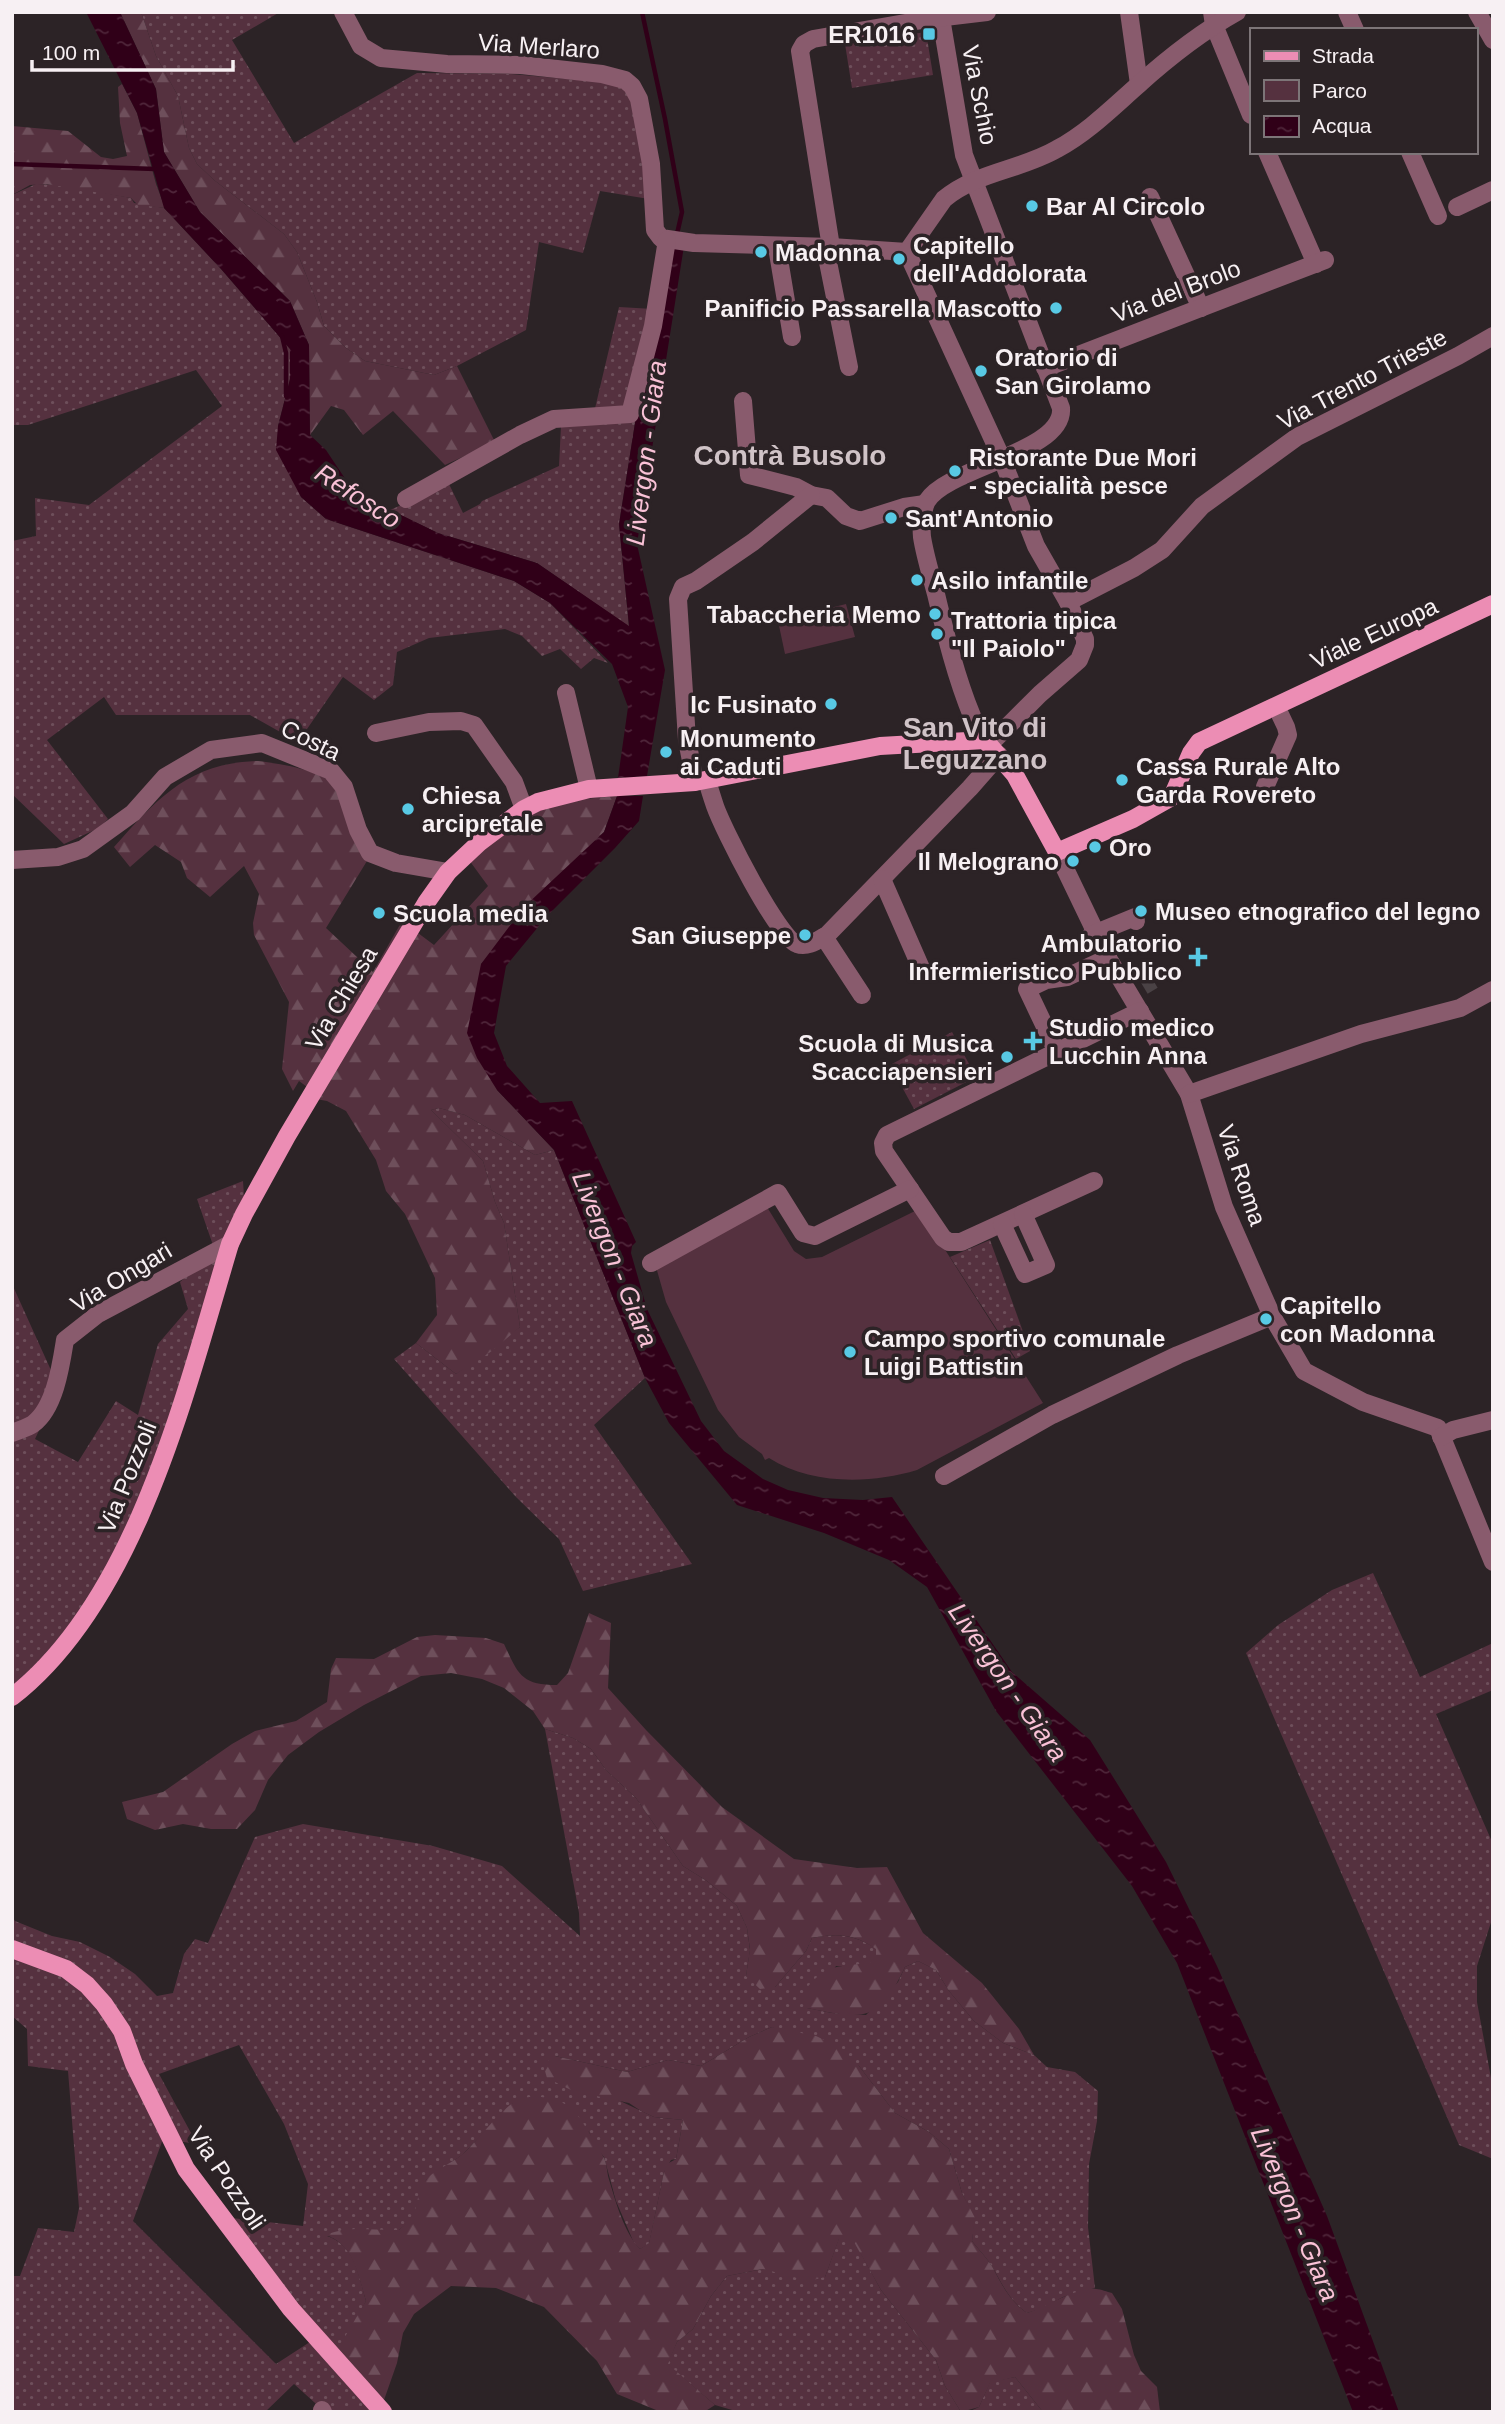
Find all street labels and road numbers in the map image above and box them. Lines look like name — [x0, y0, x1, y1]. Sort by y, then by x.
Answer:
street label: Via Merlaro — [477, 28, 601, 64]
street label: Via Schio — [957, 43, 1003, 147]
street label: Via del Brolo — [1108, 254, 1244, 328]
street label: Via Trento Trieste — [1273, 323, 1451, 435]
street label: Viale Europa — [1306, 592, 1442, 674]
street label: Costa — [277, 714, 346, 766]
street label: Via Chiesa — [300, 941, 383, 1055]
street label: Via Roma — [1212, 1121, 1272, 1230]
street label: Via Ongari — [66, 1236, 176, 1318]
street label: Via Pozzoli — [92, 1417, 162, 1537]
street label: Via Pozzoli — [183, 2121, 271, 2235]

